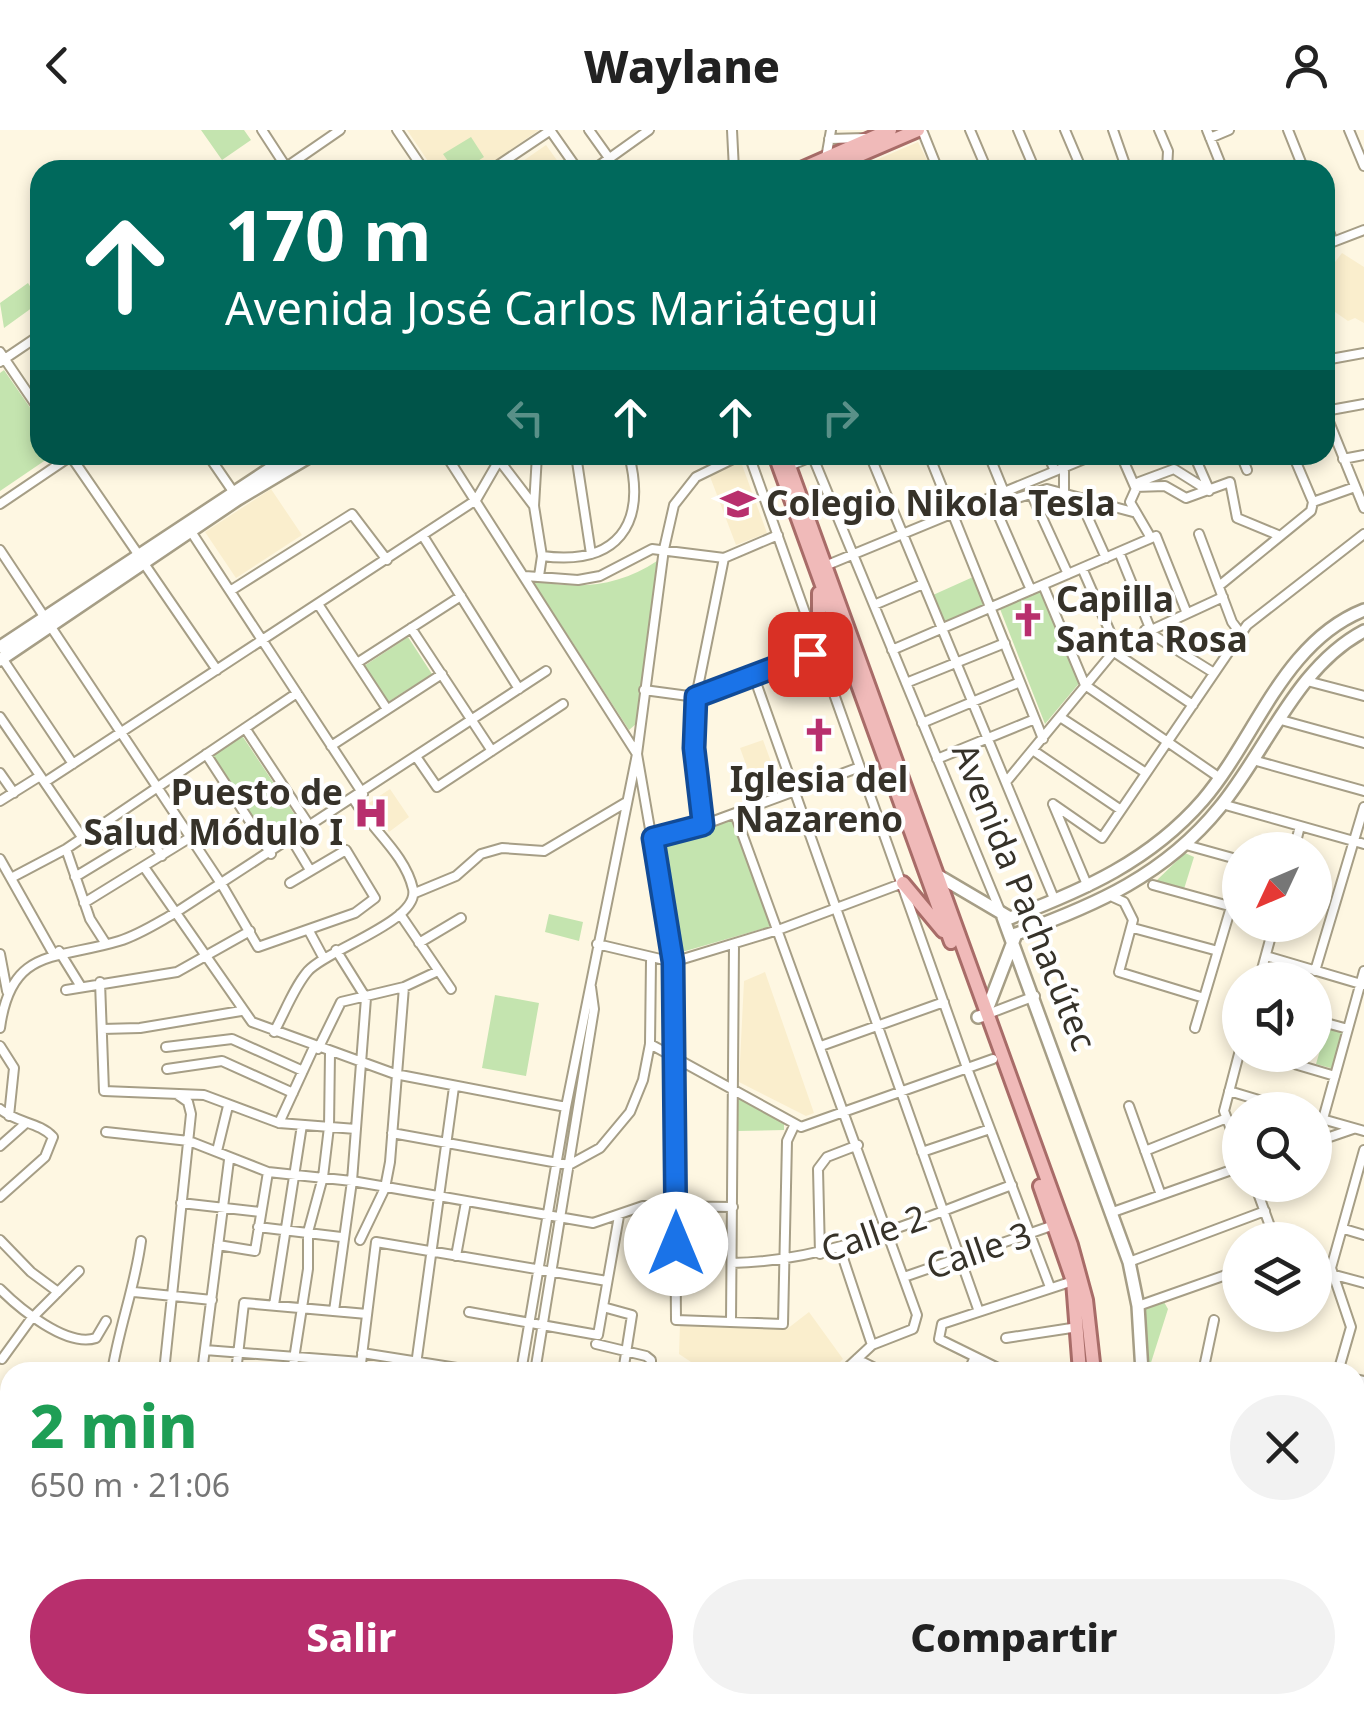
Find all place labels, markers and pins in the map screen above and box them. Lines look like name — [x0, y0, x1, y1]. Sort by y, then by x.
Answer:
place label: Colegio Nikola Tesla — [766, 479, 1116, 526]
school or university icon: Colegio Nikola Tesla — [719, 485, 757, 523]
place label: Capilla Santa Rosa — [1056, 575, 1248, 662]
church icon: Capilla Santa Rosa — [1009, 601, 1047, 639]
pin — [768, 612, 853, 697]
church icon: Iglesia del Nazareno — [800, 716, 838, 754]
place label: Iglesia del Nazareno — [730, 755, 908, 842]
place label: Puesto de Salud Módulo I — [84, 768, 343, 855]
hospital icon: Puesto de Salud Módulo I — [352, 794, 390, 832]

